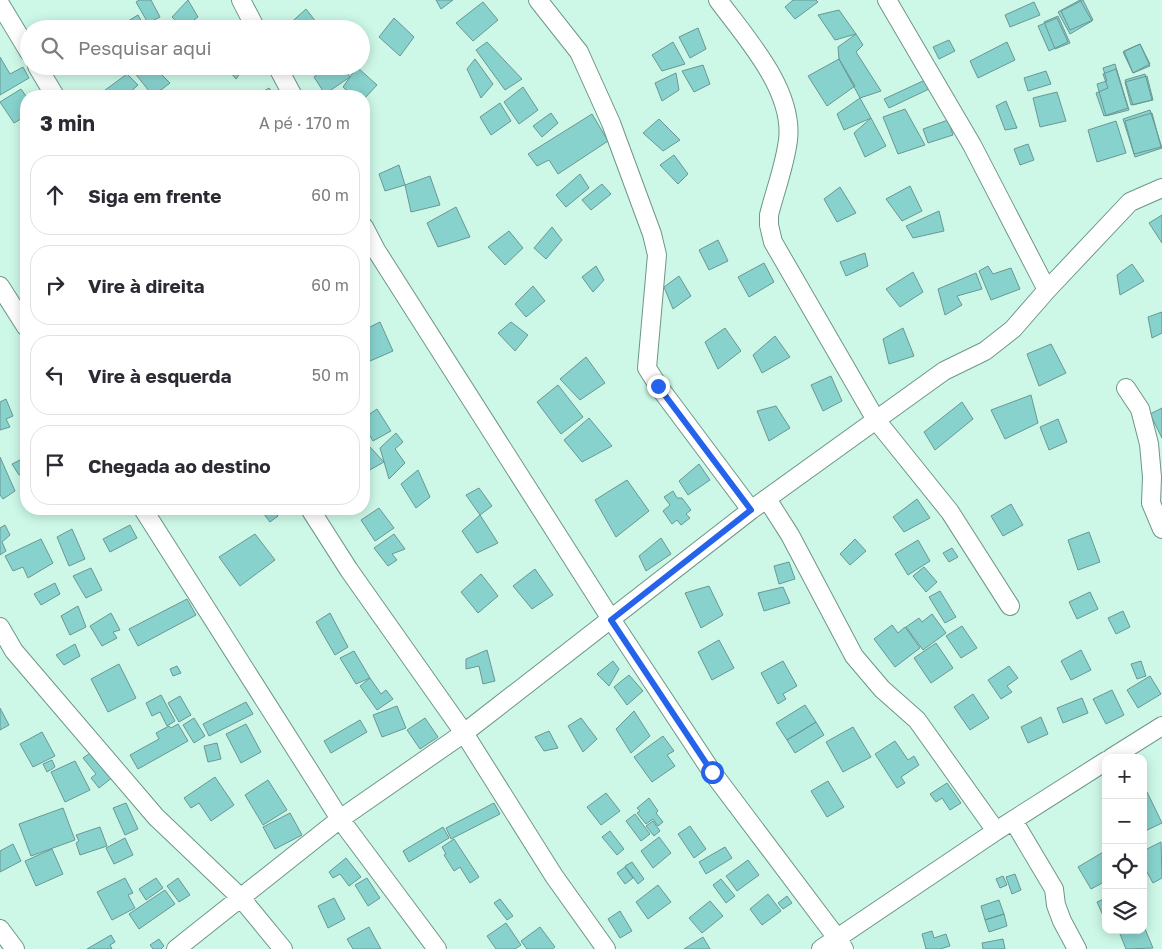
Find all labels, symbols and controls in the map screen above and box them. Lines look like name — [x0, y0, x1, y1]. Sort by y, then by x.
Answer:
search box — [20, 20, 370, 75]
icon: search — [38, 34, 66, 62]
text: Pesquisar aqui — [78, 36, 212, 59]
text: 3 min — [40, 110, 95, 136]
text: A pé · 170 m — [259, 113, 350, 133]
icon: ahead — [41, 181, 69, 209]
text: Siga em frente — [88, 184, 222, 207]
text: 60 m — [311, 185, 349, 205]
icon: right — [41, 271, 69, 299]
text: Vire à direita — [88, 274, 205, 297]
text: 60 m — [311, 275, 349, 295]
icon: left — [41, 361, 69, 389]
text: Vire à esquerda — [88, 364, 231, 387]
text: 50 m — [312, 365, 349, 385]
route end — [647, 375, 670, 398]
icon: arrive — [41, 451, 69, 479]
text: Chegada ao destino — [88, 454, 271, 477]
map controls — [1102, 754, 1147, 934]
button: + — [1102, 754, 1147, 799]
route start — [701, 761, 724, 784]
button: − — [1102, 799, 1147, 844]
button: locate — [1102, 844, 1147, 889]
button: layers — [1102, 889, 1147, 934]

